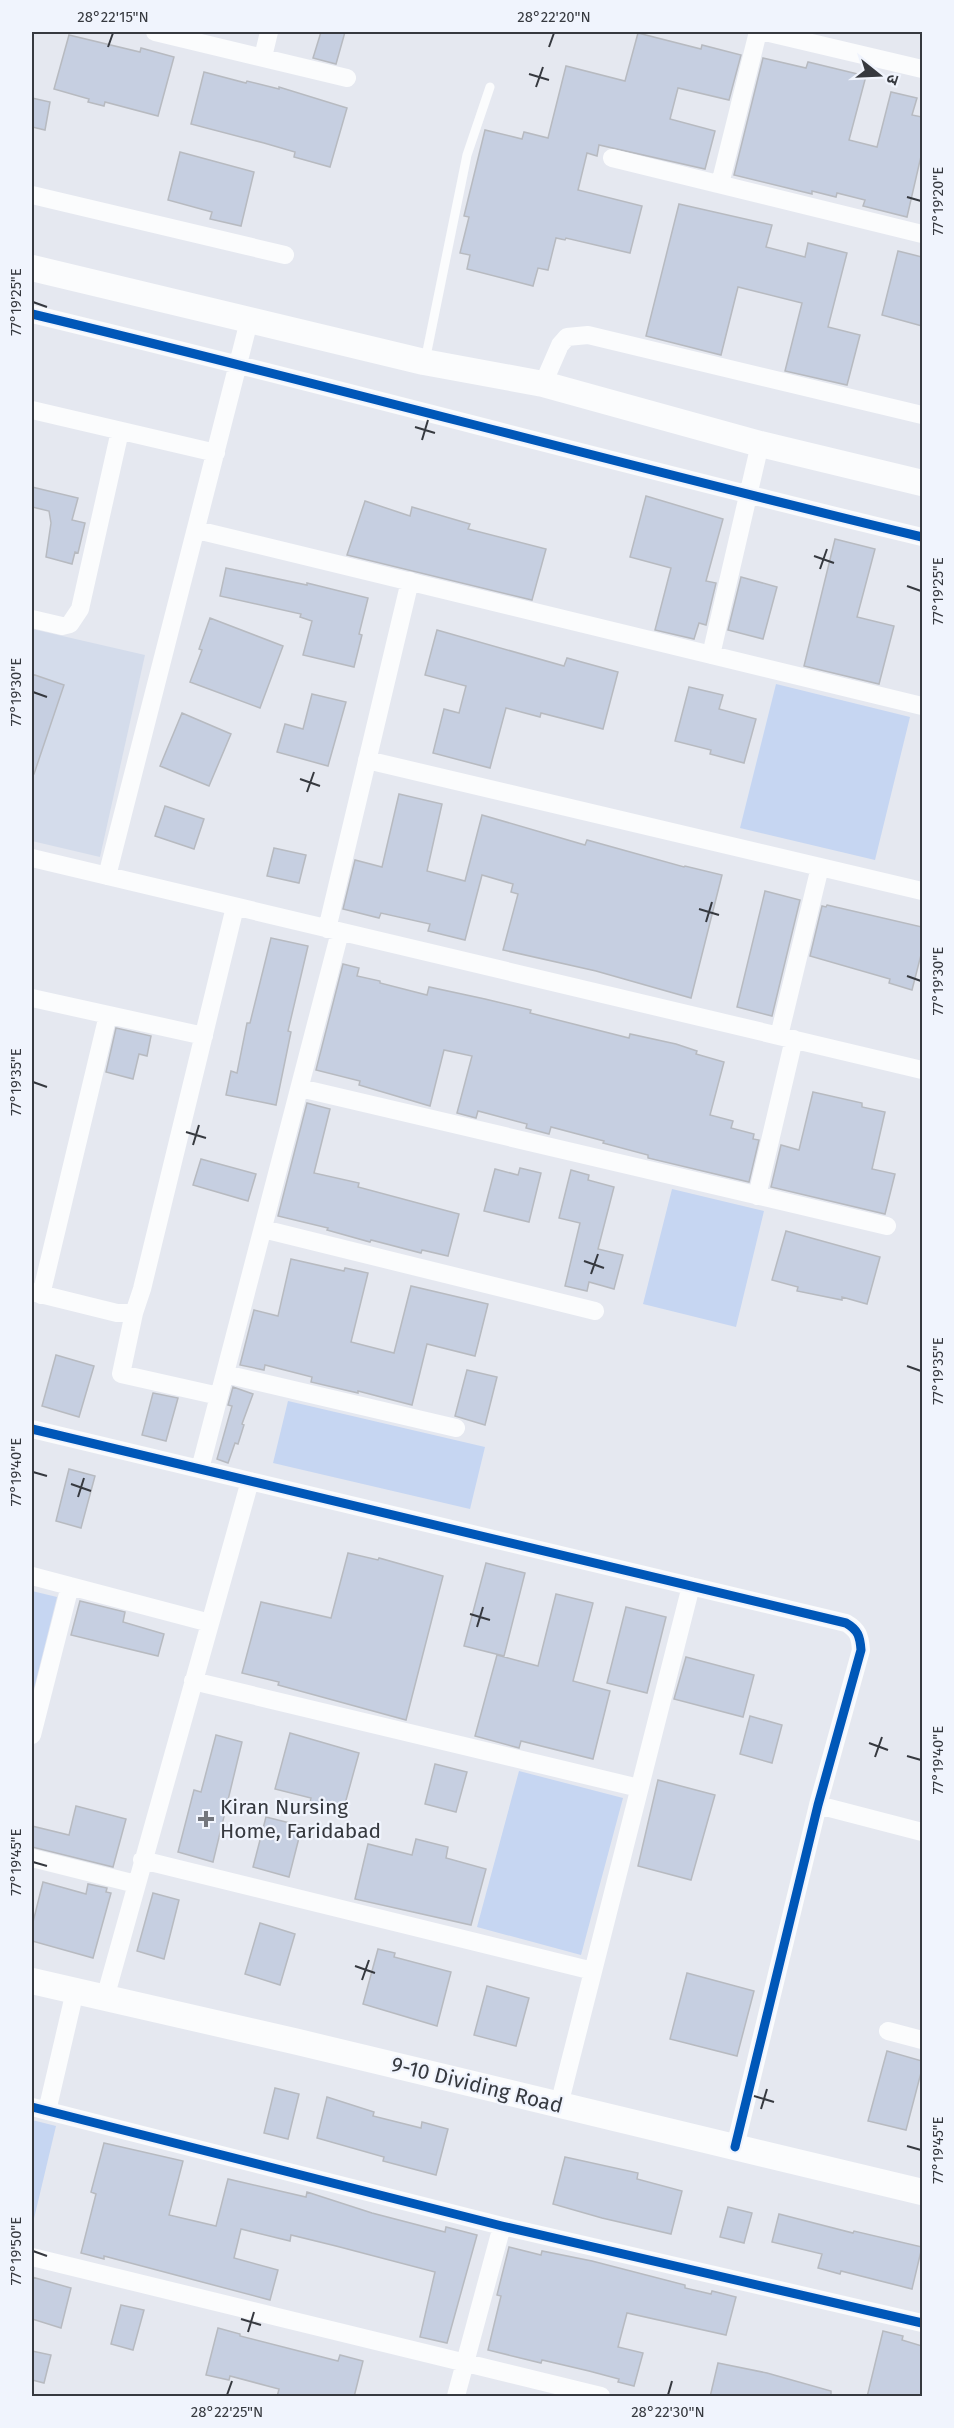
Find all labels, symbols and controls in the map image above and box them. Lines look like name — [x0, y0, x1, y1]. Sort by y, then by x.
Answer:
text: 28°22'15"N — [77, 8, 149, 26]
text: 28°22'20"N — [517, 8, 591, 26]
north arrow — [849, 45, 909, 105]
text: उ — [882, 72, 903, 87]
text: 77°19'20"E — [929, 167, 947, 235]
text: 77°19'25"E — [7, 268, 25, 336]
text: 77°19'25"E — [929, 557, 947, 625]
text: 77°19'30"E — [7, 658, 25, 726]
text: 77°19'30"E — [929, 947, 947, 1015]
text: 77°19'35"E — [7, 1048, 25, 1116]
text: 77°19'35"E — [929, 1337, 947, 1405]
text: 77°19'40"E — [7, 1438, 25, 1506]
text: 77°19'40"E — [929, 1726, 947, 1794]
place label: Kiran Nursing Home, Faridabad — [220, 1794, 381, 1844]
marker: Kiran Nursing Home, Faridabad — [197, 1810, 215, 1828]
text: 77°19'45"E — [7, 1828, 25, 1896]
street label: 9-10 Dividing Road — [389, 2051, 565, 2119]
text: 77°19'45"E — [929, 2116, 947, 2184]
text: 77°19'50"E — [7, 2217, 25, 2285]
text: 28°22'25"N — [191, 2403, 263, 2421]
text: 28°22'30"N — [631, 2403, 705, 2421]

